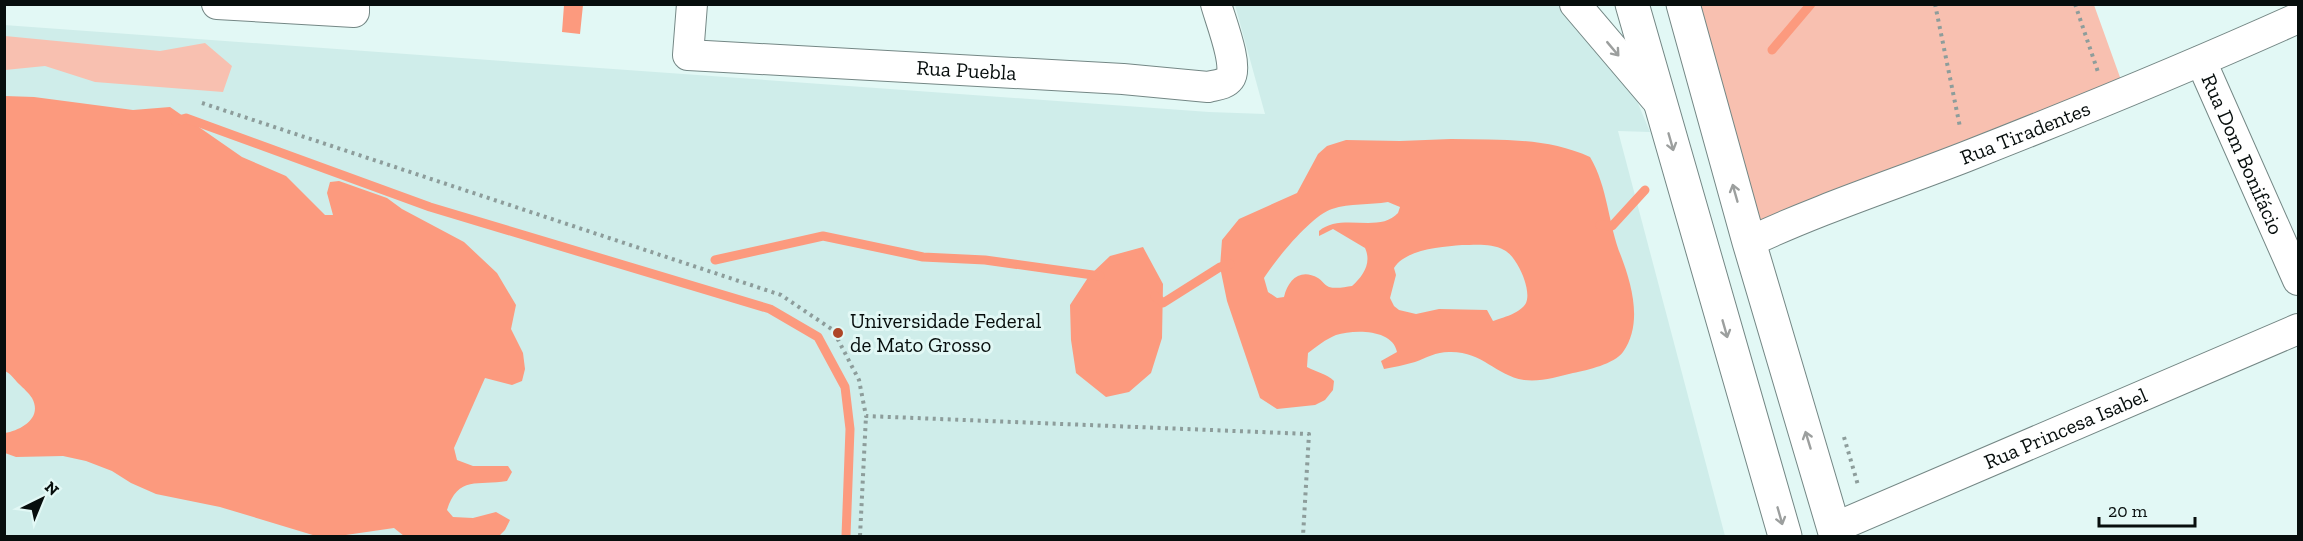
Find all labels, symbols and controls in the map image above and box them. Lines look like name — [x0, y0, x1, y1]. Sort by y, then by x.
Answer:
one-way arrow — [1607, 41, 1620, 57]
street label: Rua Puebla — [916, 55, 1017, 85]
street label: Rua Dom Bonifácio — [2196, 70, 2289, 238]
street label: Rua Tiradentes — [1957, 95, 2094, 170]
one-way arrow — [1665, 132, 1677, 151]
one-way arrow — [1729, 184, 1740, 203]
place label: Universidade Federal de Mato Grosso — [850, 308, 1042, 357]
one-way arrow — [1720, 319, 1731, 338]
marker: Universidade Federal de Mato Grosso — [831, 326, 845, 340]
street label: Rua Princesa Isabel — [1980, 382, 2151, 474]
one-way arrow — [1802, 431, 1813, 450]
north arrow — [12, 469, 72, 529]
text: N — [41, 477, 63, 499]
scale bar — [2099, 490, 2195, 528]
text: 20 m — [2108, 500, 2148, 522]
one-way arrow — [1774, 506, 1786, 525]

